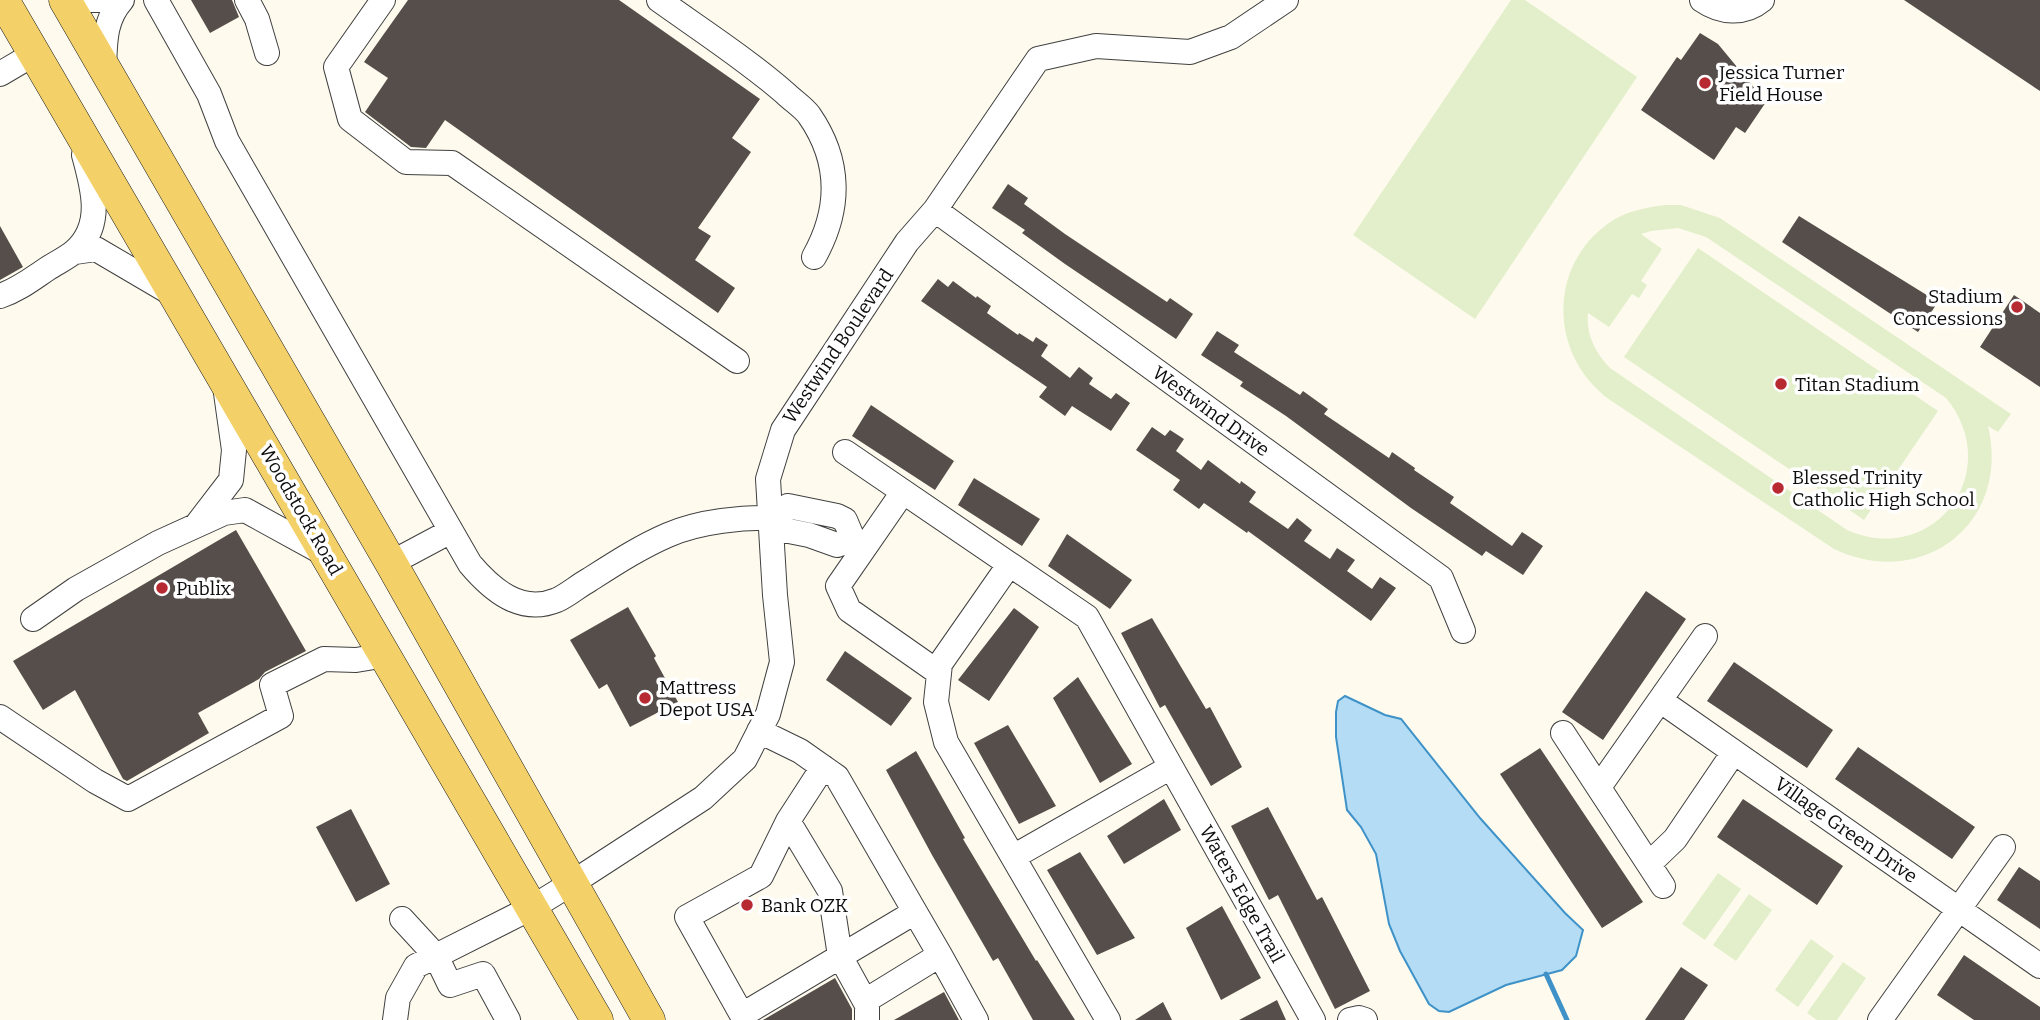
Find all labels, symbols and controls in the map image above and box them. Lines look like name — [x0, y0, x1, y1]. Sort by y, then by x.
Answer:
place label: Jessica Turner Field House — [1718, 61, 1845, 106]
marker: Jessica Turner Field House — [1697, 75, 1713, 91]
street label: Westwind Boulevard — [778, 264, 898, 428]
place label: Stadium Concessions — [1893, 285, 2003, 330]
marker: Stadium Concessions — [2009, 299, 2025, 315]
street label: Westwind Drive — [1148, 361, 1274, 461]
place label: Titan Stadium — [1795, 373, 1919, 396]
marker: Titan Stadium — [1773, 376, 1789, 392]
street label: Woodstock Road — [254, 441, 348, 579]
place label: Blessed Trinity Catholic High School — [1792, 466, 1975, 511]
marker: Blessed Trinity Catholic High School — [1770, 480, 1786, 496]
place label: Publix — [176, 577, 232, 600]
marker: Publix — [154, 580, 170, 596]
place label: Mattress Depot USA — [659, 676, 755, 721]
marker: Mattress Depot USA — [637, 690, 653, 706]
street label: Village Green Drive — [1770, 772, 1922, 888]
street label: Waters Edge Trail — [1195, 821, 1289, 967]
place label: Bank OZK — [761, 894, 849, 917]
marker: Bank OZK — [739, 897, 755, 913]

